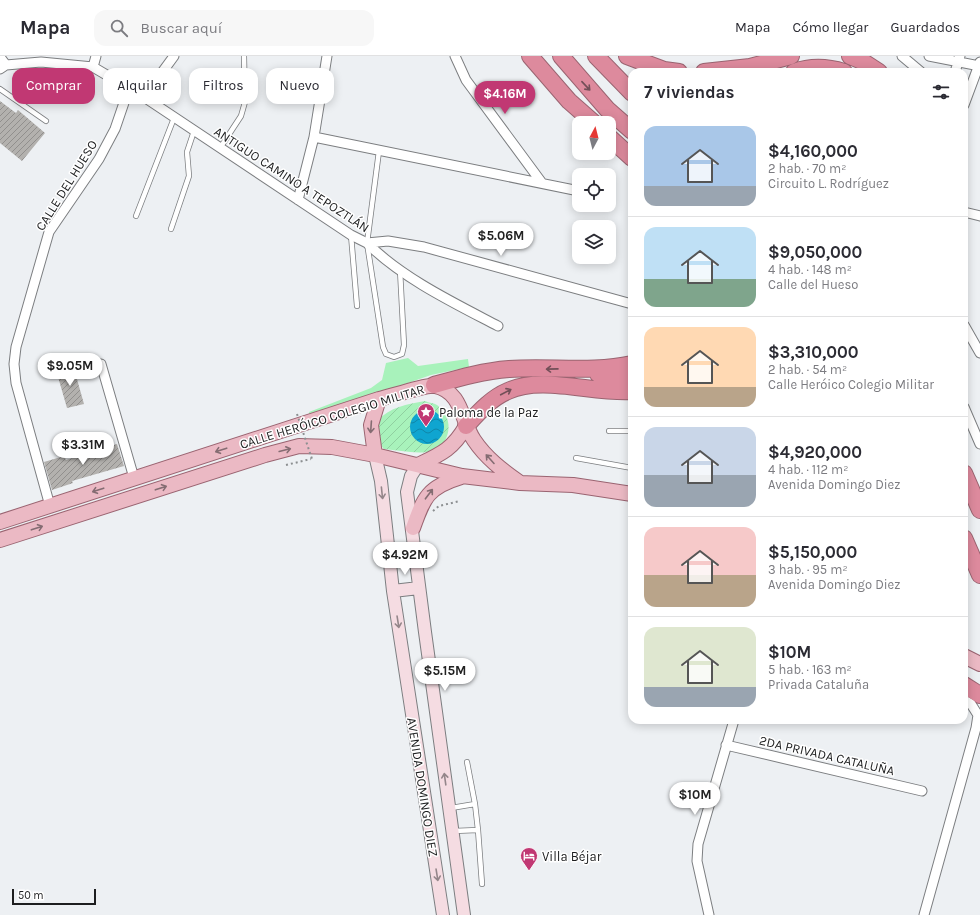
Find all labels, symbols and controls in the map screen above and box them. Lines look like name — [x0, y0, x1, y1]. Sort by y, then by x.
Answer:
search box — [94, 10, 374, 46]
text: Mapa — [20, 17, 70, 39]
icon: search — [108, 17, 130, 39]
text: Buscar aquí — [140, 19, 222, 37]
text: Mapa — [735, 19, 770, 36]
text: Cómo llegar — [792, 19, 868, 36]
text: Guardados — [890, 19, 960, 36]
chip: Comprar — [12, 68, 95, 104]
chip: Alquilar — [103, 68, 181, 104]
chip: Filtros — [189, 68, 258, 104]
chip: Nuevo — [266, 68, 334, 104]
pin: $4.16M — [472, 81, 538, 115]
one-way arrow — [581, 81, 591, 91]
icon: filters — [930, 81, 952, 103]
text: 7 viviendas — [644, 82, 735, 102]
text: $4.16M — [483, 86, 527, 101]
north arrow — [572, 116, 616, 160]
map controls — [572, 116, 616, 264]
street label: ANTIGUO CAMINO A TEPOZTLÁN — [211, 122, 373, 235]
street label: CALLE DEL HUESO — [33, 137, 100, 233]
text: $4,160,000 — [768, 141, 858, 161]
icon: home — [676, 142, 724, 190]
text: 2 hab. · 70 m² — [768, 161, 846, 176]
button: locate — [572, 168, 616, 212]
text: Circuito L. Rodríguez — [768, 176, 889, 191]
button: layers — [572, 220, 616, 264]
pin: $5.06M — [468, 223, 534, 257]
text: $5.06M — [478, 228, 524, 243]
text: $9,050,000 — [768, 242, 862, 262]
icon: home — [676, 243, 724, 291]
text: 4 hab. · 148 m² — [768, 262, 852, 277]
text: Calle del Hueso — [768, 277, 858, 292]
text: $3,310,000 — [768, 342, 859, 362]
icon: home — [676, 343, 724, 391]
pin: $9.05M — [37, 353, 103, 387]
text: $9.05M — [47, 358, 93, 373]
text: 2 hab. · 54 m² — [768, 362, 847, 377]
one-way arrow — [546, 365, 559, 373]
text: Calle Heróico Colegio Militar — [768, 377, 934, 392]
street label: CALLE HERÓICO COLEGIO MILITAR — [238, 380, 426, 452]
one-way arrow — [500, 388, 512, 395]
place icon: Paloma de la Paz — [416, 402, 436, 427]
place label: Paloma de la Paz — [439, 405, 538, 420]
one-way arrow — [368, 420, 375, 433]
pin: $3.31M — [50, 432, 116, 466]
text: $3.31M — [61, 437, 105, 452]
text: $4,920,000 — [768, 442, 862, 462]
icon: home — [676, 443, 724, 491]
one-way arrow — [278, 445, 291, 453]
one-way arrow — [216, 446, 228, 454]
one-way arrow — [485, 454, 494, 464]
text: 4 hab. · 112 m² — [768, 462, 848, 477]
text: Avenida Domingo Diez — [768, 477, 900, 492]
one-way arrow — [154, 484, 167, 491]
one-way arrow — [379, 486, 386, 499]
one-way arrow — [92, 487, 105, 494]
one-way arrow — [425, 489, 433, 500]
one-way arrow — [30, 524, 43, 531]
pin: $4.92M — [372, 542, 438, 576]
text: $5,150,000 — [768, 542, 857, 562]
icon: home — [676, 543, 724, 591]
text: $4.92M — [382, 547, 428, 562]
text: 3 hab. · 95 m² — [768, 562, 848, 577]
text: Avenida Domingo Diez — [768, 577, 900, 592]
one-way arrow — [394, 615, 402, 628]
text: $10M — [768, 642, 811, 662]
icon: home — [676, 643, 724, 691]
pin: $5.15M — [412, 658, 478, 692]
text: 5 hab. · 163 m² — [768, 662, 852, 677]
text: $5.15M — [424, 663, 466, 678]
text: Privada Cataluña — [768, 677, 869, 692]
street label: AVENIDA DOMINGO DIEZ — [404, 716, 441, 858]
street label: 2DA PRIVADA CATALUÑA — [758, 733, 896, 778]
one-way arrow — [441, 773, 449, 786]
pin: $10M — [671, 782, 719, 816]
text: $10M — [678, 787, 712, 802]
hotel icon: Villa Béjar — [519, 846, 539, 871]
place label: Villa Béjar — [542, 849, 602, 864]
one-way arrow — [433, 868, 441, 881]
scale bar — [12, 887, 96, 906]
text: 50 m — [18, 889, 44, 902]

